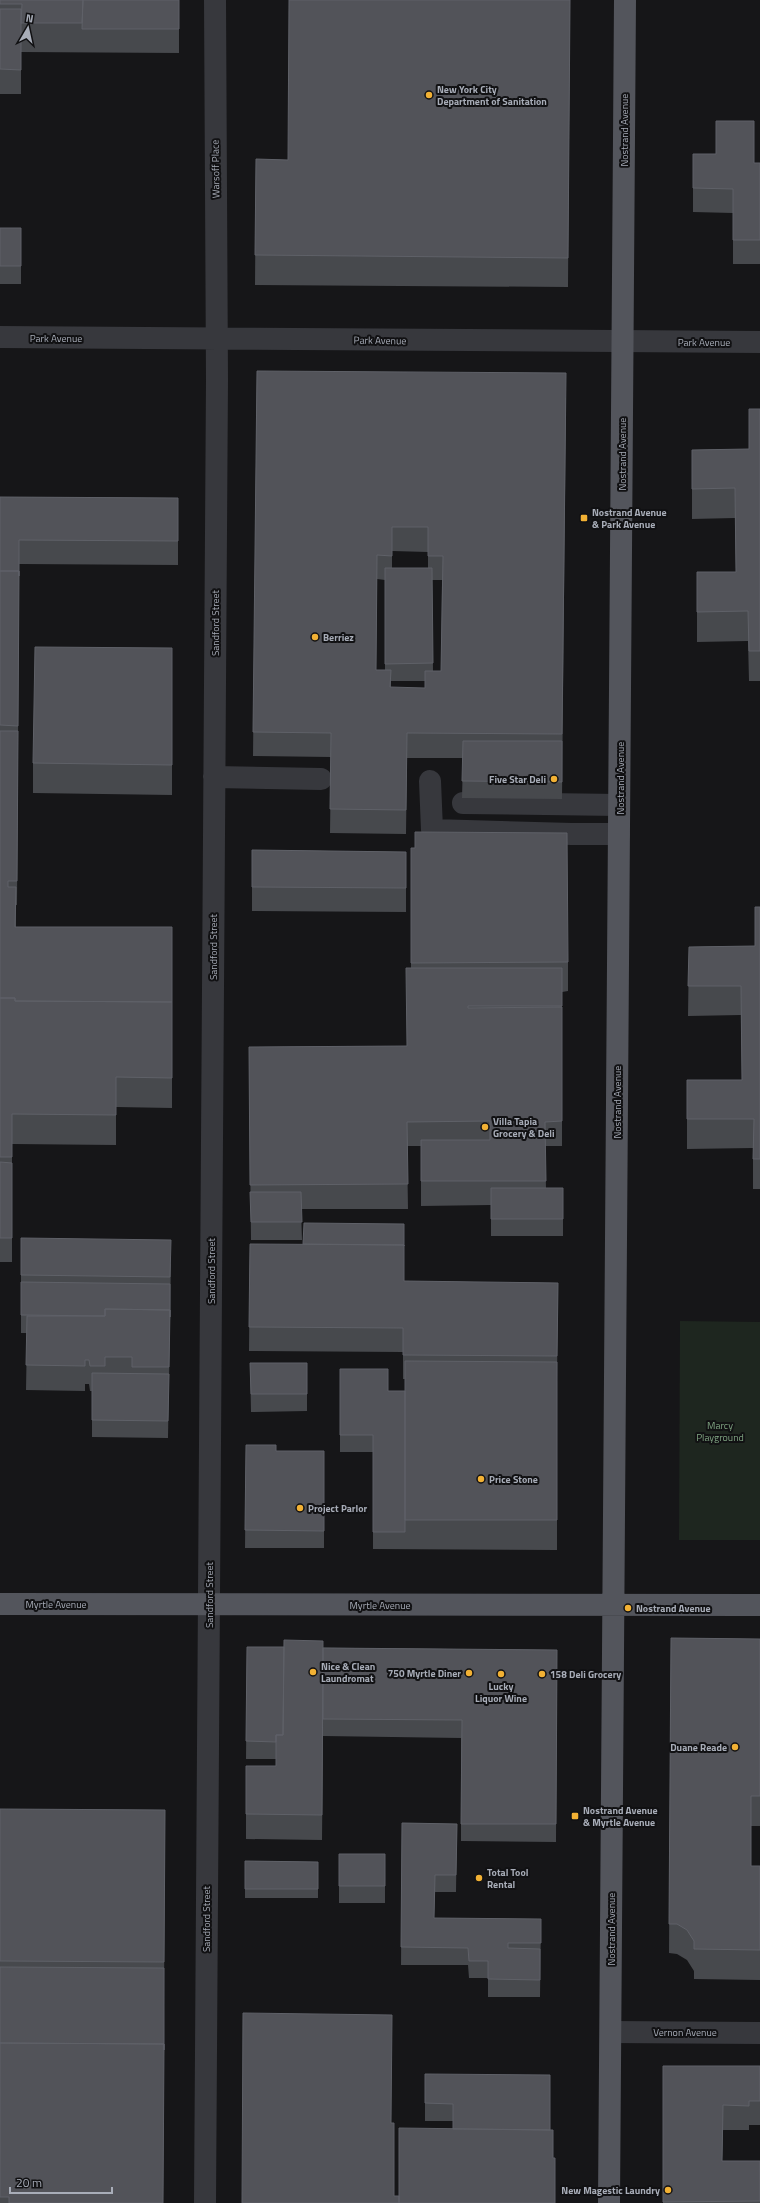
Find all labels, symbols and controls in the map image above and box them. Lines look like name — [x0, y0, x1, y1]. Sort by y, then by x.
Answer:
north arrow — [8, 8, 48, 48]
text: N — [25, 10, 35, 27]
place label: New York City Department of Sanitation — [437, 82, 547, 109]
marker: New York City Department of Sanitation — [424, 90, 434, 100]
street label: Nostrand Avenue — [617, 94, 632, 166]
street label: Warsoff Place — [207, 140, 224, 198]
street label: Park Avenue — [30, 331, 82, 346]
street label: Park Avenue — [354, 333, 406, 348]
street label: Park Avenue — [678, 335, 730, 350]
street label: Nostrand Avenue — [615, 418, 630, 490]
place label: Nostrand Avenue & Park Avenue — [592, 505, 667, 532]
marker: Nostrand Avenue & Park Avenue — [579, 513, 589, 523]
street label: Sandford Street — [208, 589, 223, 656]
place label: Berriez — [323, 630, 354, 645]
marker: Berriez — [310, 632, 320, 642]
street label: Nostrand Avenue — [613, 742, 628, 814]
place label: Five Star Deli — [489, 772, 546, 787]
marker: Five Star Deli — [549, 774, 559, 784]
street label: Sandford Street — [206, 913, 221, 980]
street label: Nostrand Avenue — [610, 1066, 625, 1138]
place label: Villa Tapia Grocery & Deli — [493, 1114, 555, 1141]
marker: Villa Tapia Grocery & Deli — [480, 1122, 490, 1132]
street label: Sandford Street — [204, 1237, 219, 1304]
park label: Marcy Playground — [696, 1418, 744, 1445]
place label: Price Stone — [489, 1472, 538, 1487]
marker: Price Stone — [476, 1474, 486, 1484]
place label: Project Parlor — [308, 1501, 368, 1516]
marker: Project Parlor — [295, 1503, 305, 1513]
street label: Sandford Street — [202, 1561, 217, 1628]
street label: Myrtle Avenue — [25, 1597, 87, 1612]
street label: Myrtle Avenue — [349, 1598, 411, 1613]
place label: Nostrand Avenue — [636, 1601, 711, 1616]
marker: Nostrand Avenue — [623, 1603, 633, 1613]
place label: Nice & Clean Laundromat — [321, 1659, 375, 1686]
place label: 750 Myrtle Diner — [388, 1666, 461, 1681]
marker: Nice & Clean Laundromat — [308, 1667, 318, 1677]
place label: 158 Deli Grocery — [550, 1667, 621, 1682]
marker: 750 Myrtle Diner — [464, 1668, 474, 1678]
marker: Lucky Liquor Wine — [496, 1669, 506, 1679]
marker: 158 Deli Grocery — [537, 1669, 547, 1679]
place label: Lucky Liquor Wine — [475, 1679, 527, 1706]
place label: Duane Reade — [670, 1740, 727, 1755]
marker: Duane Reade — [730, 1742, 740, 1752]
place label: Nostrand Avenue & Myrtle Avenue — [583, 1803, 658, 1830]
marker: Nostrand Avenue & Myrtle Avenue — [570, 1811, 580, 1821]
place label: Total Tool Rental — [487, 1865, 529, 1892]
marker: Total Tool Rental — [474, 1873, 484, 1883]
street label: Sandford Street — [199, 1885, 214, 1952]
street label: Nostrand Avenue — [604, 1893, 619, 1965]
street label: Vernon Avenue — [653, 2025, 717, 2040]
scale bar — [10, 2169, 112, 2195]
text: 20 m — [16, 2173, 42, 2192]
place label: New Magestic Laundry — [561, 2183, 660, 2198]
marker: New Magestic Laundry — [663, 2185, 673, 2195]

